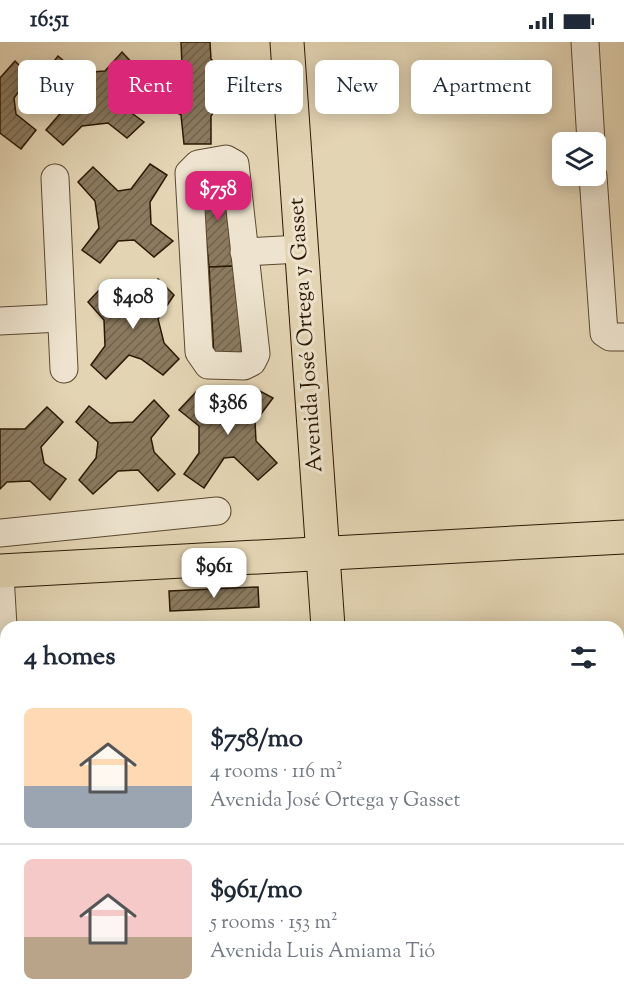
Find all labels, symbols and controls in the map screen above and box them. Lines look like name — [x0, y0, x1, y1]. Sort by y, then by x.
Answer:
text: 16:51 — [30, 5, 69, 37]
chip: Buy — [18, 60, 96, 114]
chip: Rent — [108, 60, 193, 114]
chip: Filters — [205, 60, 303, 114]
chip: New — [315, 60, 399, 114]
chip: Apartment — [411, 60, 552, 114]
map controls — [552, 132, 606, 186]
button: layers — [552, 132, 606, 186]
pin: $758 — [182, 171, 254, 222]
text: $758 — [199, 176, 237, 205]
street label: Avenida José Ortega y Gasset — [281, 196, 333, 473]
pin: $408 — [97, 279, 169, 330]
text: $408 — [112, 284, 154, 313]
pin: $386 — [192, 385, 264, 436]
text: $386 — [209, 390, 247, 419]
pin: $961 — [178, 548, 250, 599]
text: $961 — [196, 553, 232, 582]
text: 4 homes — [24, 639, 115, 676]
icon: filters — [567, 641, 600, 674]
text: $758/mo — [210, 721, 303, 758]
icon: home — [72, 732, 144, 804]
text: 4 rooms · 116 m² — [210, 758, 343, 787]
text: Avenida José Ortega y Gasset — [210, 787, 460, 816]
text: $961/mo — [210, 872, 302, 909]
icon: home — [72, 883, 144, 955]
text: 5 rooms · 153 m² — [210, 909, 338, 938]
text: Avenida Luis Amiama Tió — [210, 938, 435, 967]

